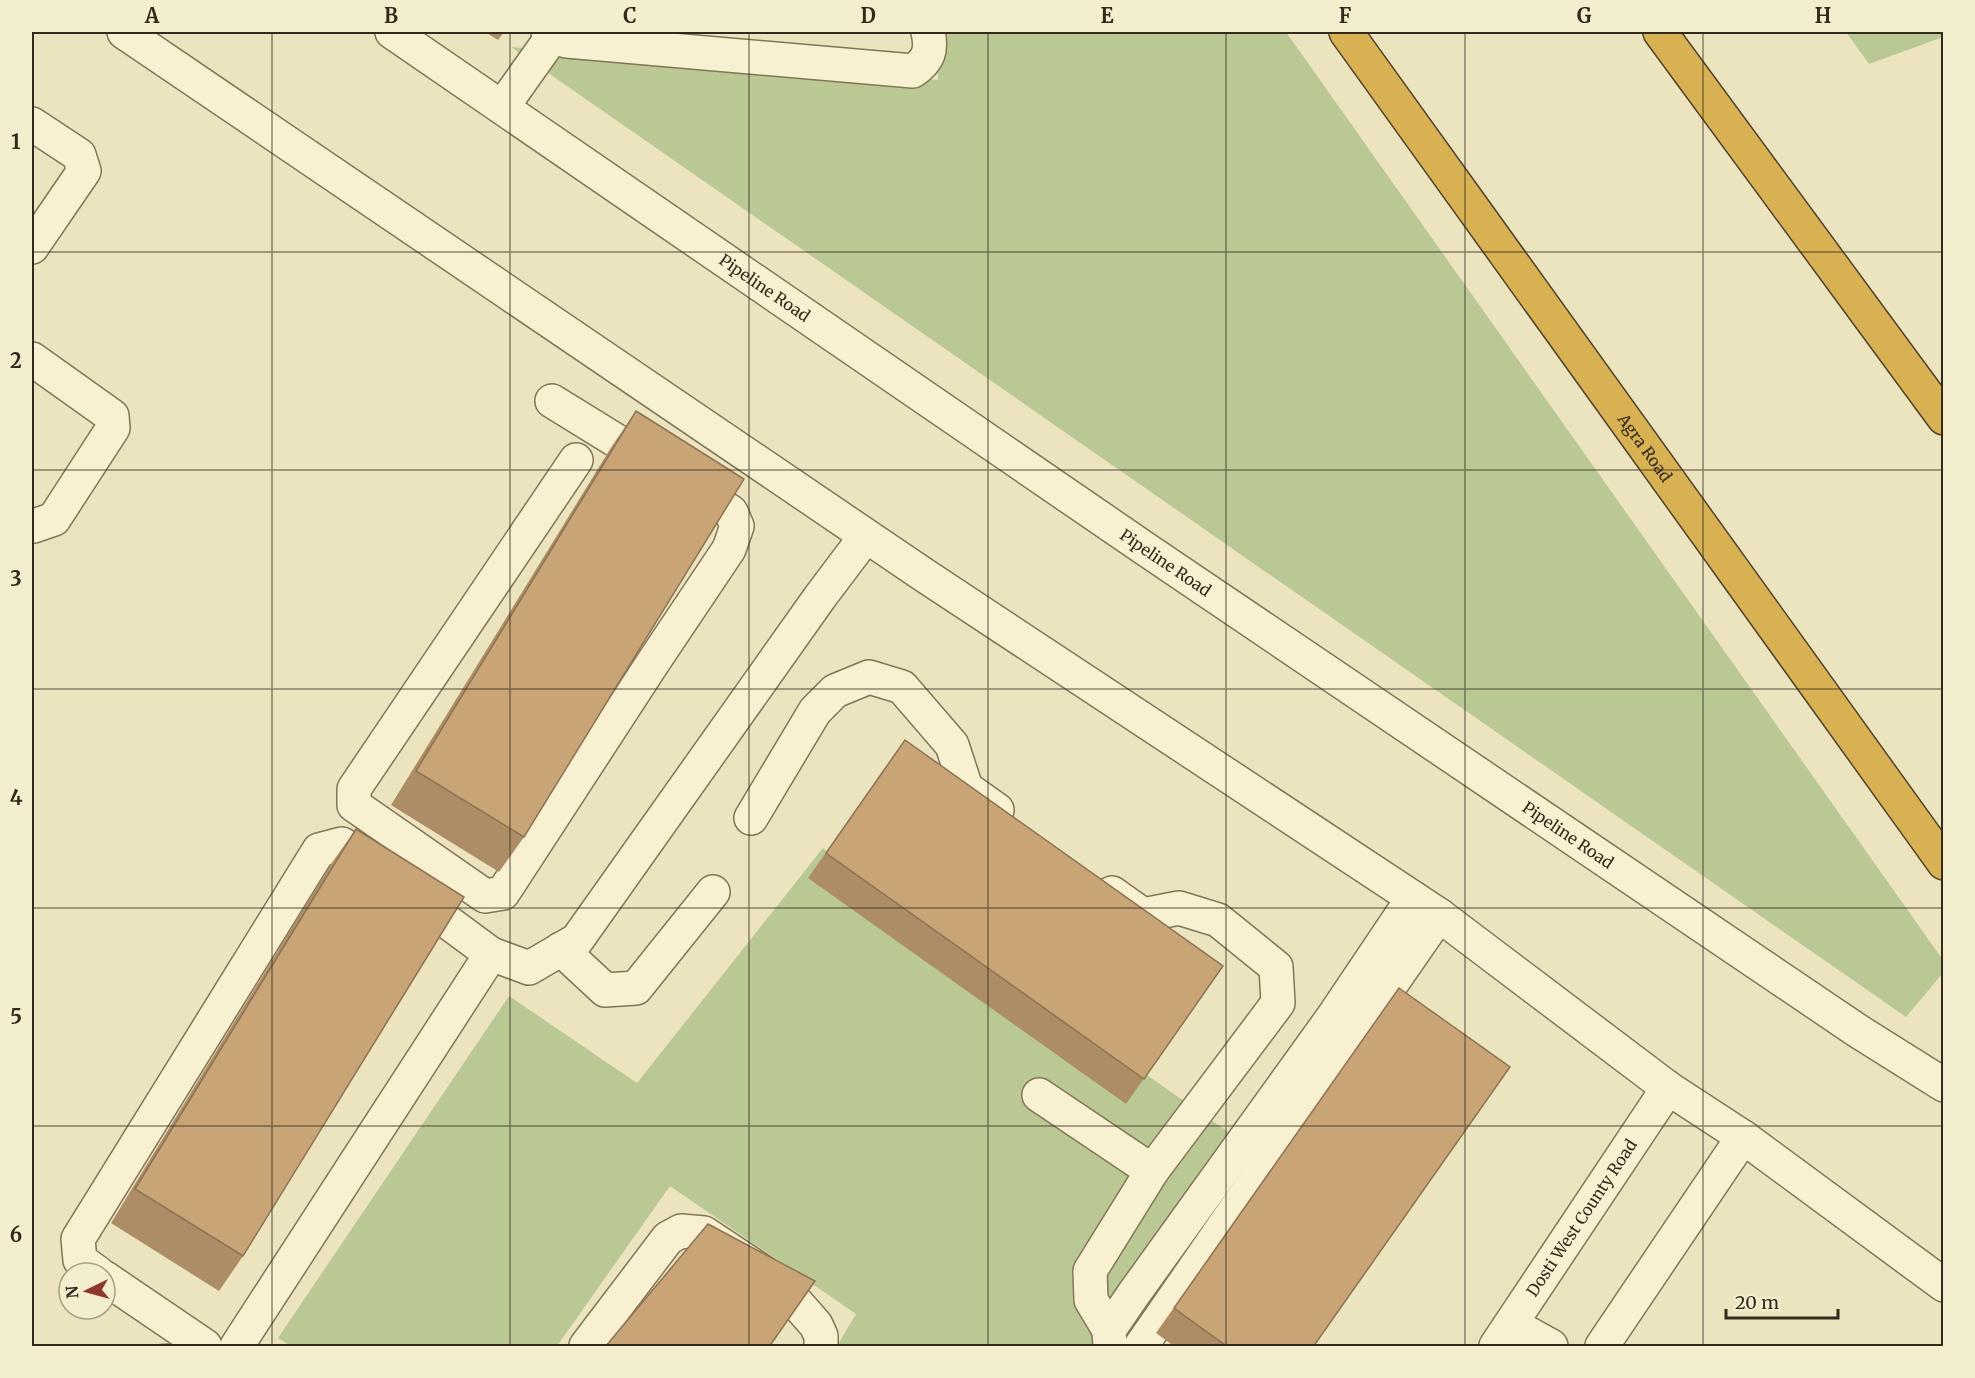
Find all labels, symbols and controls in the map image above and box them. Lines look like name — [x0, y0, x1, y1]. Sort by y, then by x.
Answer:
text: A — [144, 3, 160, 28]
text: B — [384, 3, 398, 28]
text: C — [623, 3, 637, 28]
text: D — [860, 3, 876, 28]
text: E — [1100, 3, 1114, 28]
text: F — [1339, 3, 1352, 28]
text: G — [1577, 3, 1592, 28]
text: H — [1815, 3, 1831, 28]
text: 1 — [11, 129, 21, 154]
street label: Pipeline Road — [716, 250, 814, 326]
text: 2 — [10, 348, 22, 373]
street label: Agra Road — [1613, 409, 1677, 486]
street label: Pipeline Road — [1116, 525, 1215, 601]
text: 3 — [10, 566, 22, 591]
text: 4 — [10, 785, 23, 810]
street label: Pipeline Road — [1519, 797, 1618, 873]
text: 5 — [10, 1004, 22, 1029]
street label: Dosti West County Road — [1522, 1135, 1641, 1300]
text: 6 — [10, 1222, 22, 1247]
north arrow — [57, 1261, 117, 1321]
scale bar — [1726, 1282, 1838, 1320]
text: N — [62, 1285, 83, 1299]
text: 20 m — [1735, 1291, 1779, 1314]

